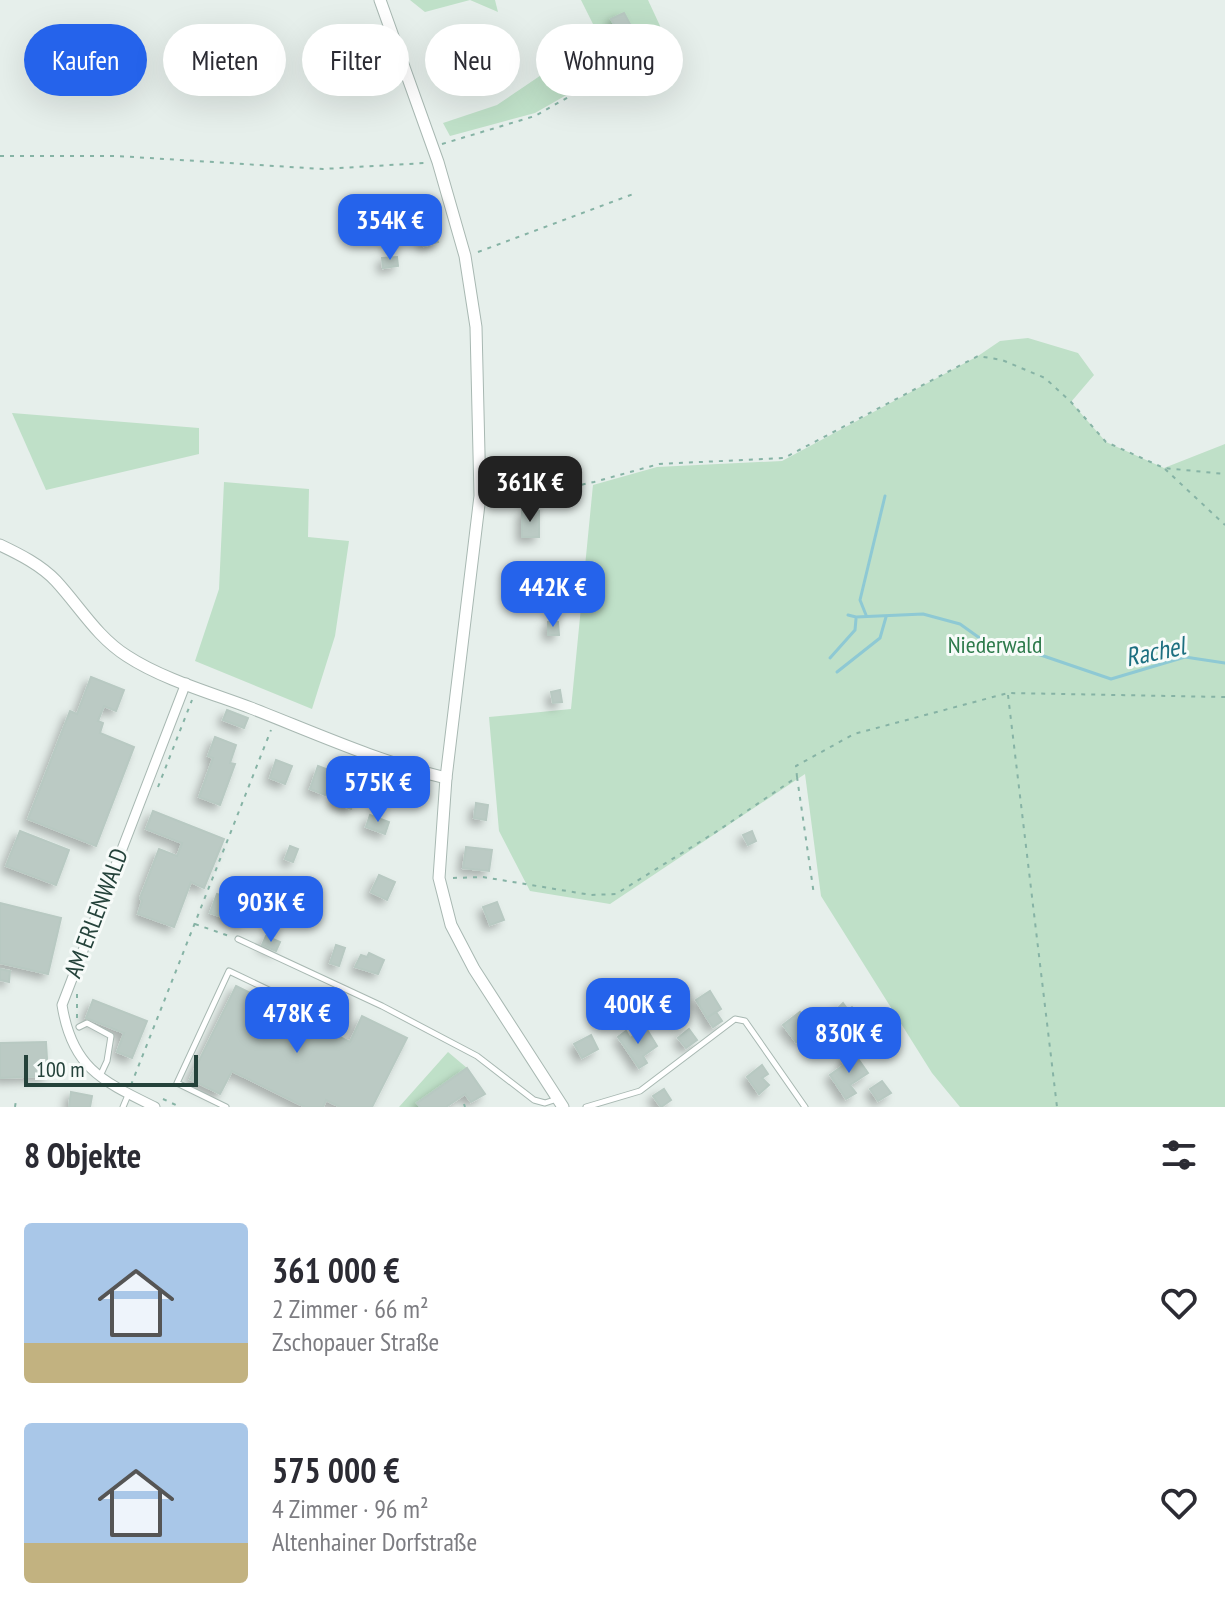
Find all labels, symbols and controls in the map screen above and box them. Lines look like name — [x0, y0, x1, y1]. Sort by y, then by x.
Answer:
chip: Kaufen — [24, 24, 147, 96]
chip: Mieten — [163, 24, 286, 96]
chip: Filter — [302, 24, 409, 96]
chip: Neu — [425, 24, 520, 96]
chip: Wohnung — [536, 24, 683, 96]
pin: 354K € — [325, 194, 455, 262]
text: 354K € — [356, 203, 424, 236]
pin: 361K € — [465, 456, 595, 524]
text: 361K € — [496, 465, 564, 498]
pin: 442K € — [488, 561, 618, 629]
text: 442K € — [519, 570, 587, 603]
water label: Rachel — [1122, 628, 1191, 673]
park label: Niederwald — [948, 629, 1042, 660]
pin: 575K € — [313, 756, 443, 824]
text: 575K € — [344, 765, 412, 798]
street label: AM ERLENWALD — [57, 844, 135, 982]
pin: 903K € — [206, 876, 336, 944]
text: 903K € — [237, 885, 305, 918]
pin: 400K € — [573, 978, 703, 1046]
pin: 478K € — [232, 987, 362, 1055]
text: 400K € — [604, 987, 672, 1020]
text: 478K € — [263, 996, 331, 1029]
pin: 830K € — [784, 1007, 914, 1075]
text: 830K € — [815, 1016, 883, 1049]
scale bar — [24, 1051, 198, 1087]
text: 100 m — [36, 1055, 85, 1083]
text: 8 Objekte — [24, 1133, 141, 1177]
icon: filters — [1157, 1133, 1201, 1177]
text: 361 000 € — [272, 1248, 400, 1292]
icon: home — [88, 1255, 184, 1351]
icon: heart — [1157, 1281, 1201, 1325]
text: 2 Zimmer · 66 m² — [272, 1292, 429, 1325]
text: Zschopauer Straße — [272, 1325, 439, 1358]
text: 575 000 € — [272, 1448, 400, 1492]
icon: home — [88, 1455, 184, 1551]
icon: heart — [1157, 1481, 1201, 1525]
text: 4 Zimmer · 96 m² — [272, 1492, 429, 1525]
text: Altenhainer Dorfstraße — [272, 1525, 477, 1558]

